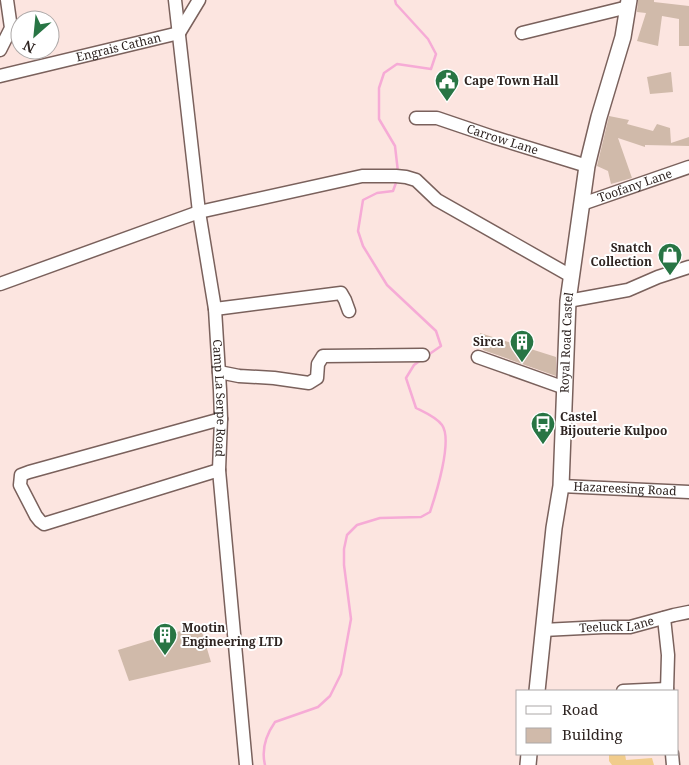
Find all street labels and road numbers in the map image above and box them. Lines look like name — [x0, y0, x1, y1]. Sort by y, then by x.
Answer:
street label: Engrais Cathan — [74, 29, 163, 65]
street label: Carrow Lane — [465, 120, 541, 159]
street label: Toofany Lane — [595, 164, 674, 206]
street label: Royal Road Castel — [556, 291, 577, 393]
street label: Camp La Serpe Road — [209, 339, 230, 458]
street label: Hazareesing Road — [573, 478, 678, 499]
street label: Teeluck Lane — [579, 612, 656, 636]

